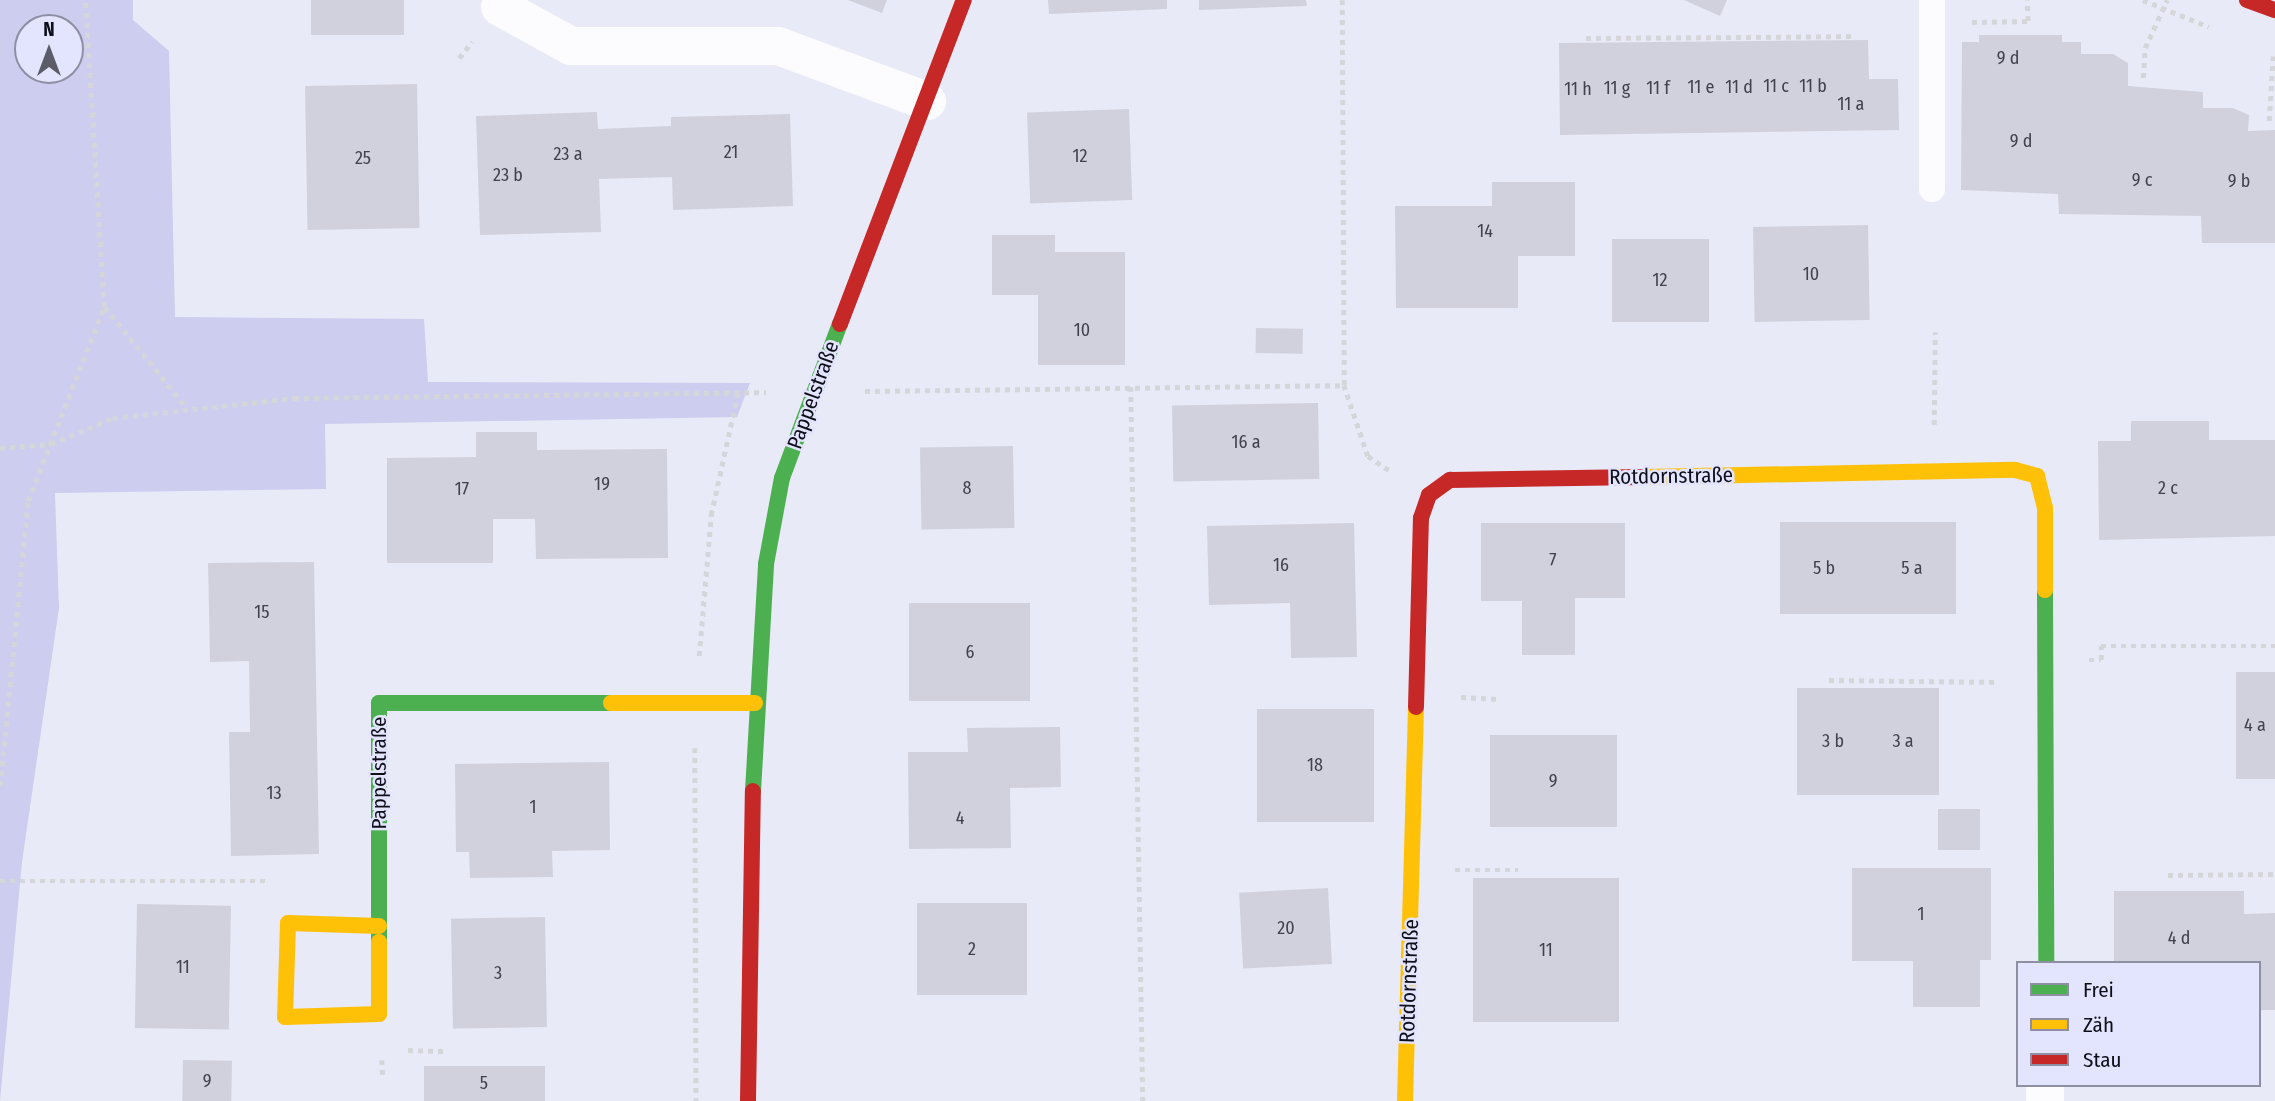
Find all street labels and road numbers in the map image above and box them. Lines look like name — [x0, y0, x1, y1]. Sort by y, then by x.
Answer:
street label: Pappelstraße — [782, 338, 844, 452]
street label: Rotdornstraße — [1609, 462, 1733, 490]
street label: Pappelstraße — [366, 717, 392, 829]
street label: Rotdornstraße — [1394, 919, 1424, 1043]

